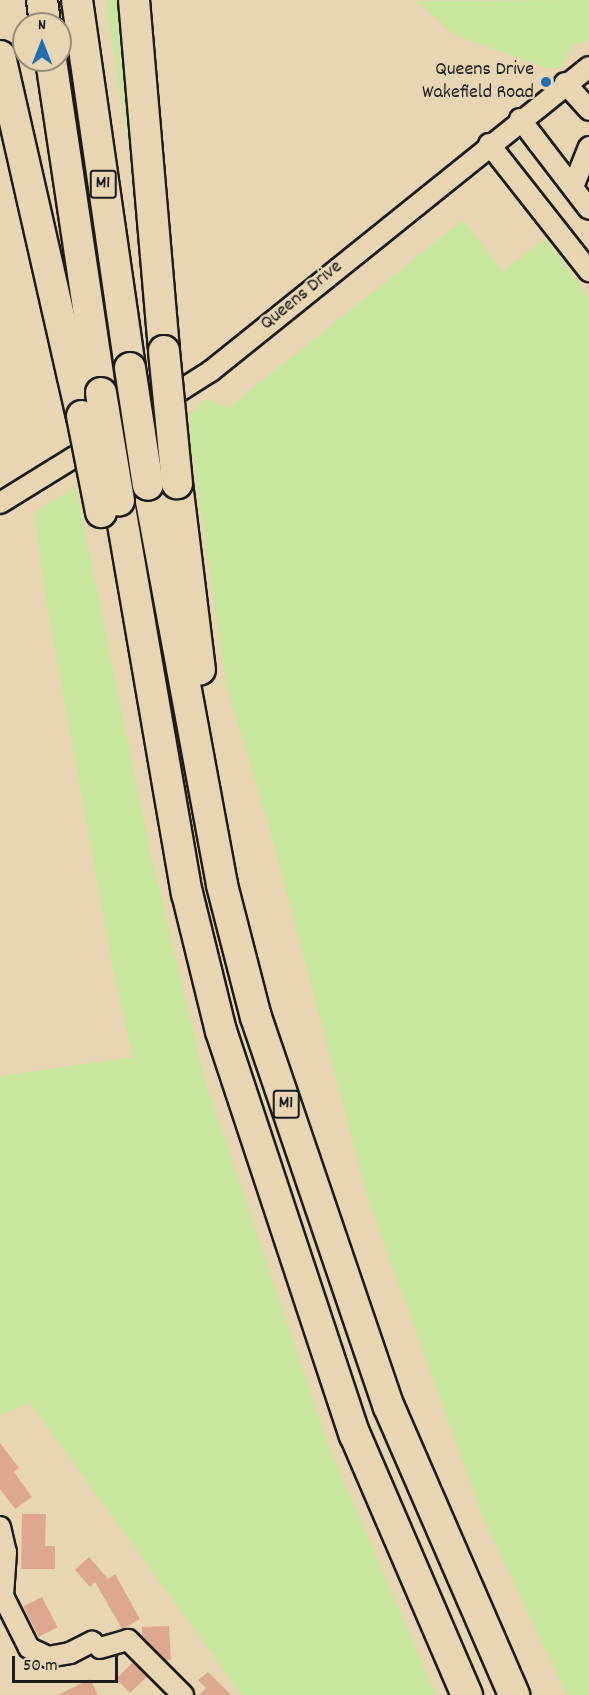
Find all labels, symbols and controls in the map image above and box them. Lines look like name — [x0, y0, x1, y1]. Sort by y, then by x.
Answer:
north arrow — [12, 12, 72, 72]
text: N — [38, 14, 46, 37]
place label: Queens Drive Wakefield Road — [422, 58, 534, 105]
marker: Queens Drive Wakefield Road — [539, 75, 553, 89]
road number: M1 — [90, 169, 116, 199]
street label: Queens Drive — [256, 256, 348, 336]
road number: M1 — [272, 1089, 300, 1119]
scale bar — [15, 1644, 122, 1682]
text: 50 m — [23, 1654, 58, 1679]

